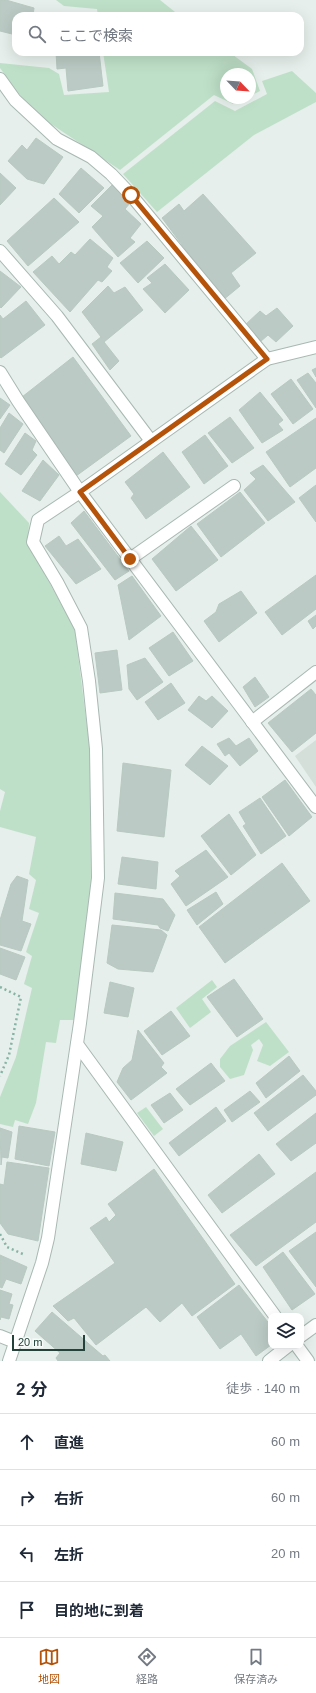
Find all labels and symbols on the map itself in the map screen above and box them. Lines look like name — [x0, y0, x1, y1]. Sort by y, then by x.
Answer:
north arrow — [220, 68, 256, 104]
route start — [122, 186, 140, 204]
route end — [121, 550, 139, 568]
scale bar — [12, 1333, 85, 1352]

